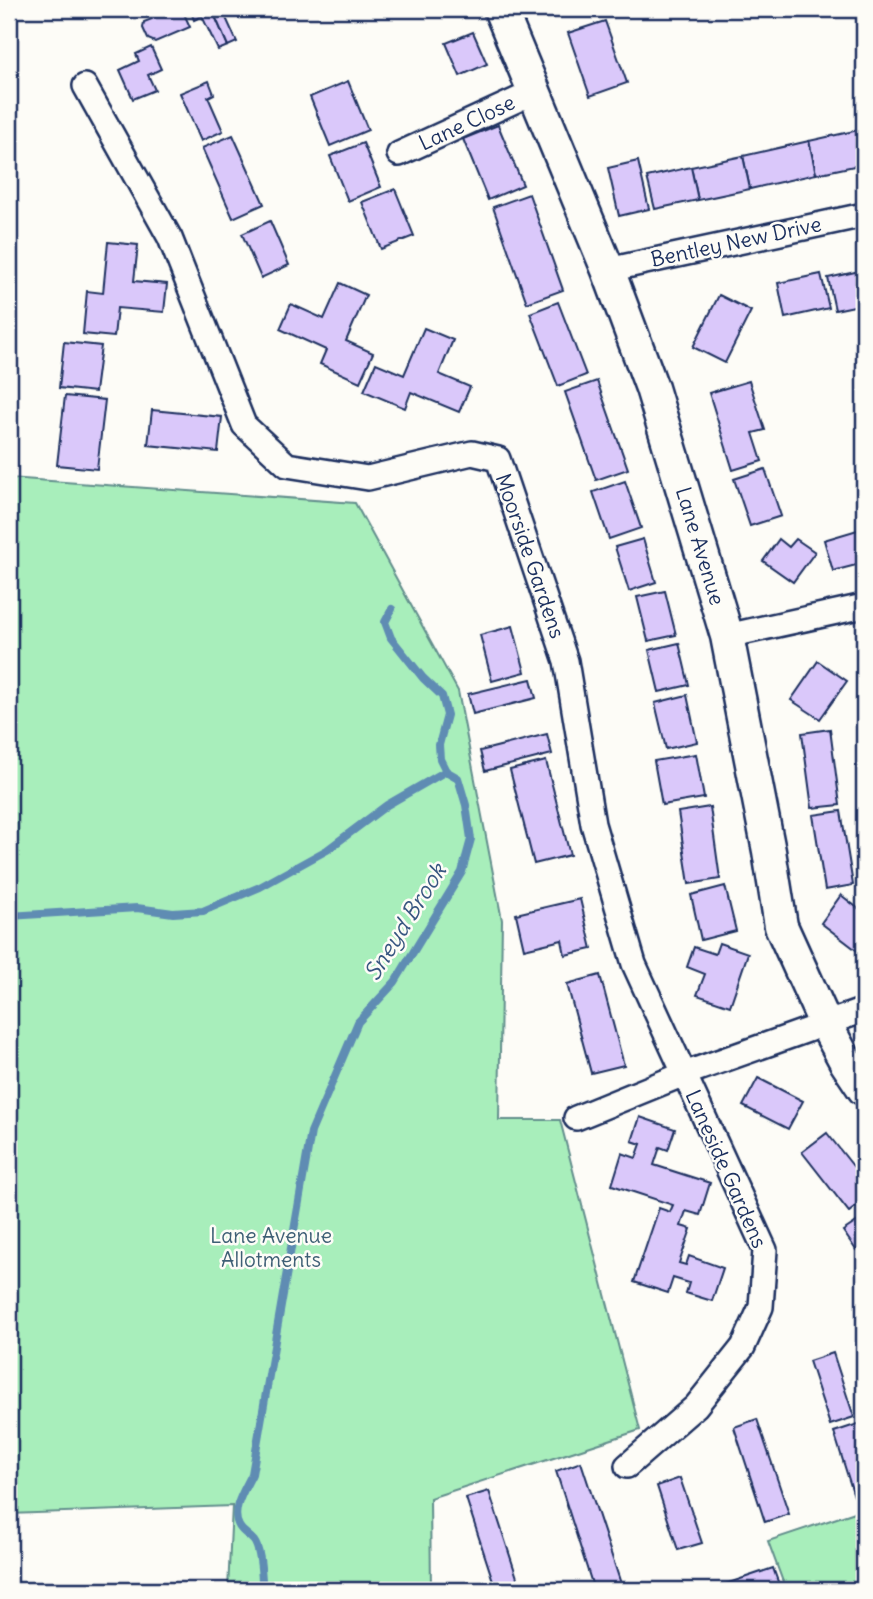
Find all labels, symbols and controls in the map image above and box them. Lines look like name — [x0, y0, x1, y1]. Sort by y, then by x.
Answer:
street label: Lane Close — [414, 89, 519, 157]
street label: Bentley New Drive — [648, 210, 824, 273]
street label: Moorside Gardens — [490, 470, 571, 642]
street label: Lane Avenue — [670, 484, 731, 608]
water label: Sneyd Brook — [357, 857, 453, 986]
street label: Laneside Gardens — [679, 1085, 773, 1252]
park label: Lane Avenue Allotments — [210, 1222, 332, 1273]

